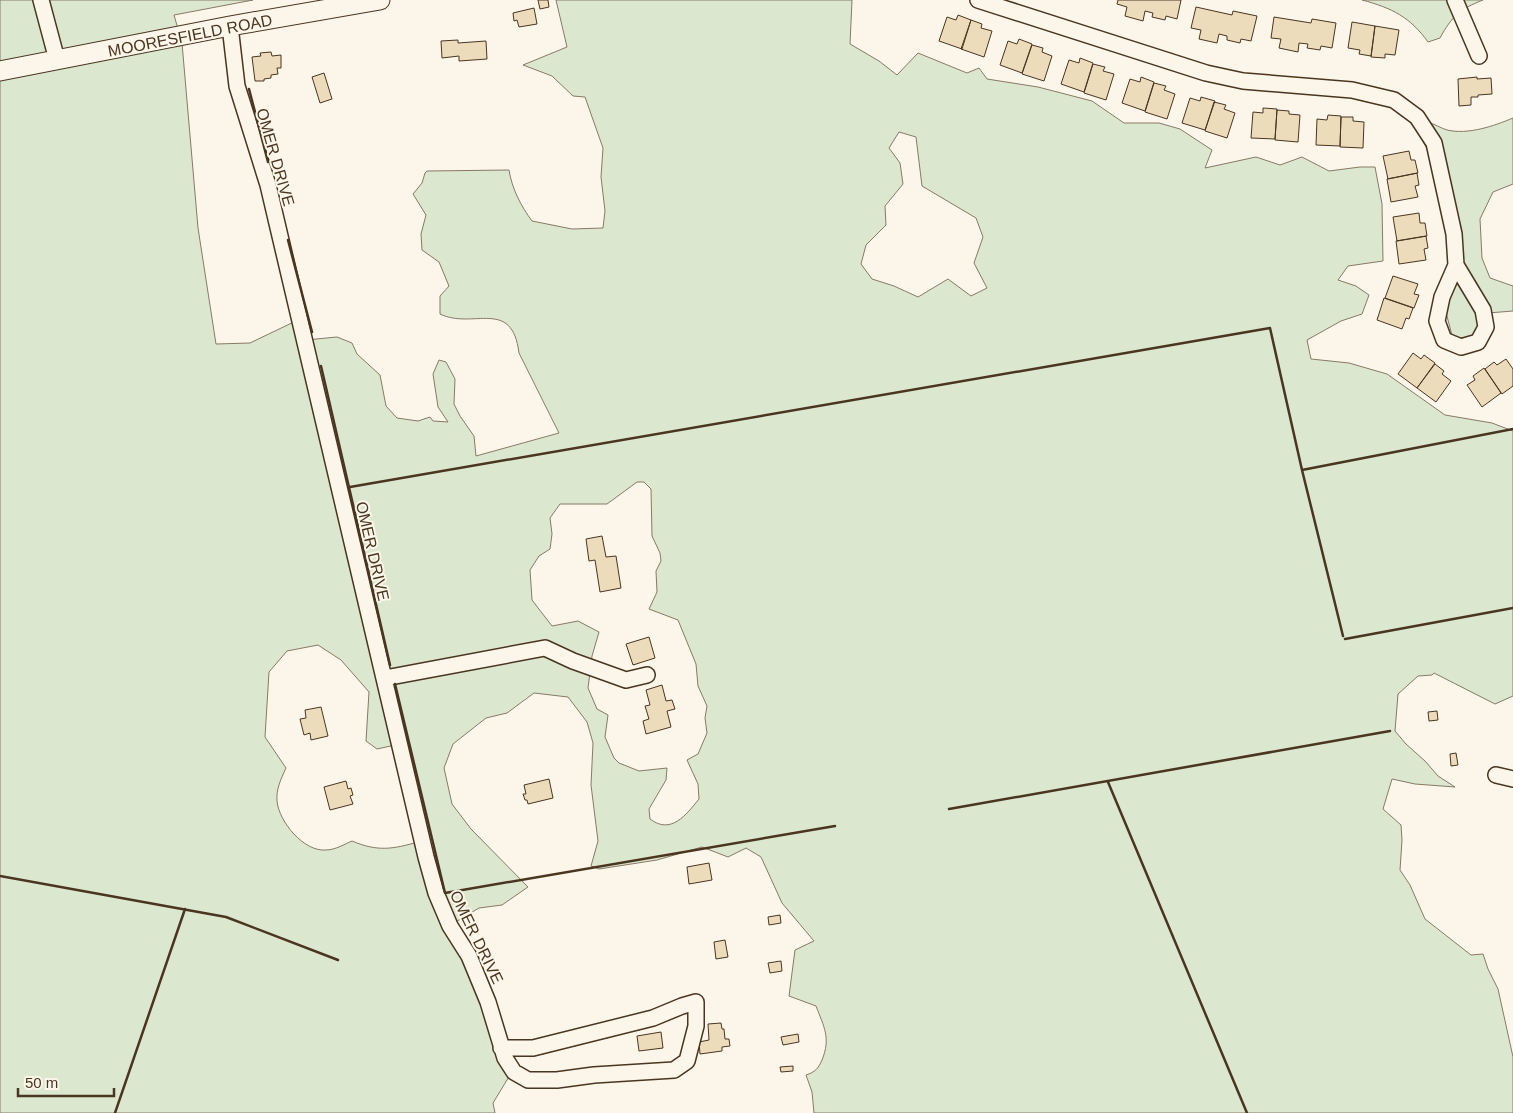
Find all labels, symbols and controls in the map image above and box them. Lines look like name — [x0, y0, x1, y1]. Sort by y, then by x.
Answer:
street label: MOORESFIELD ROAD — [106, 11, 274, 60]
street label: OMER DRIVE — [253, 106, 298, 208]
street label: OMER DRIVE — [353, 500, 392, 602]
street label: OMER DRIVE — [447, 888, 506, 986]
scale bar — [18, 1066, 114, 1098]
text: 50 m — [25, 1074, 58, 1091]

